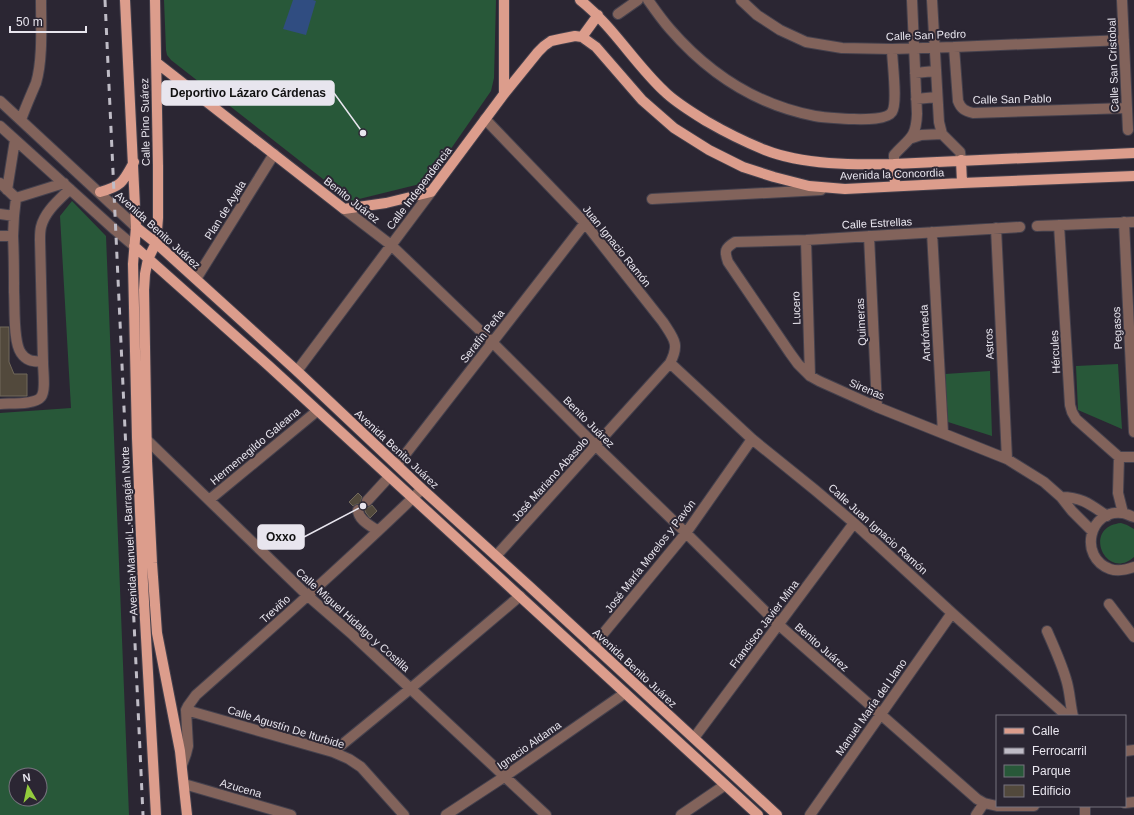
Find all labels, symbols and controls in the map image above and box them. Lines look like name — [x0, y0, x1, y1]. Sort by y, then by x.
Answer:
scale bar — [10, 8, 86, 34]
text: 50 m — [16, 15, 43, 29]
street label: Calle San Cristobal — [1105, 18, 1121, 112]
street label: Calle San Pedro — [886, 28, 966, 42]
street label: Calle Pino Suárez — [138, 78, 152, 166]
callout: Deportivo Lázaro Cárdenas — [162, 81, 334, 105]
text: Deportivo Lázaro Cárdenas — [170, 86, 326, 100]
street label: Calle San Pablo — [972, 92, 1052, 106]
street label: Calle Independencia — [384, 144, 454, 232]
street label: Avenida la Concordia — [840, 166, 945, 182]
street label: Benito Juárez — [322, 175, 382, 225]
street label: Plan de Ayala — [202, 178, 248, 242]
street label: Avenida Benito Juárez — [113, 189, 203, 271]
street label: Juan Ignacio Ramón — [581, 203, 653, 289]
street label: Calle Estrellas — [842, 215, 913, 231]
street label: Lucero — [789, 291, 803, 325]
street label: Quimeras — [854, 297, 868, 346]
street label: Andrómeda — [917, 303, 932, 362]
street label: Serafín Peña — [458, 306, 507, 365]
street label: Pegasos — [1110, 306, 1124, 350]
street label: Astros — [982, 328, 996, 360]
street label: Hércules — [1048, 330, 1062, 374]
street label: Sirenas — [847, 376, 887, 402]
street label: Benito Juárez — [561, 394, 617, 450]
street label: Hermenegildo Galeana — [208, 404, 303, 487]
street label: Avenida Benito Juárez — [353, 407, 441, 491]
street label: José Mariano Abasolo — [509, 435, 591, 523]
street label: Avenida Manuel L. Barragán Norte — [119, 446, 139, 616]
street label: Calle Juan Ignacio Ramón — [826, 481, 930, 577]
street label: José María Morelos y Pavón — [602, 497, 698, 615]
callout: Oxxo — [258, 525, 304, 549]
text: Oxxo — [266, 530, 296, 544]
street label: Calle Miguel Hidalgo y Costilla — [294, 566, 413, 675]
street label: Francisco Javier Mina — [727, 577, 802, 670]
street label: Treviño — [258, 592, 292, 626]
street label: Benito Juárez — [793, 620, 851, 674]
street label: Avenida Benito Juárez — [591, 626, 679, 710]
street label: Manuel María del Llano — [833, 656, 909, 758]
street label: Calle Agustín De Iturbide — [226, 703, 346, 751]
legend — [996, 715, 1126, 807]
street label: Ignacio Aldama — [495, 718, 564, 771]
text: Calle — [1032, 724, 1060, 738]
text: Ferrocarril — [1032, 744, 1087, 758]
text: Parque — [1032, 764, 1071, 778]
north arrow — [8, 767, 48, 807]
text: N — [22, 771, 31, 784]
street label: Azucena — [219, 776, 264, 800]
text: Edificio — [1032, 784, 1071, 798]

